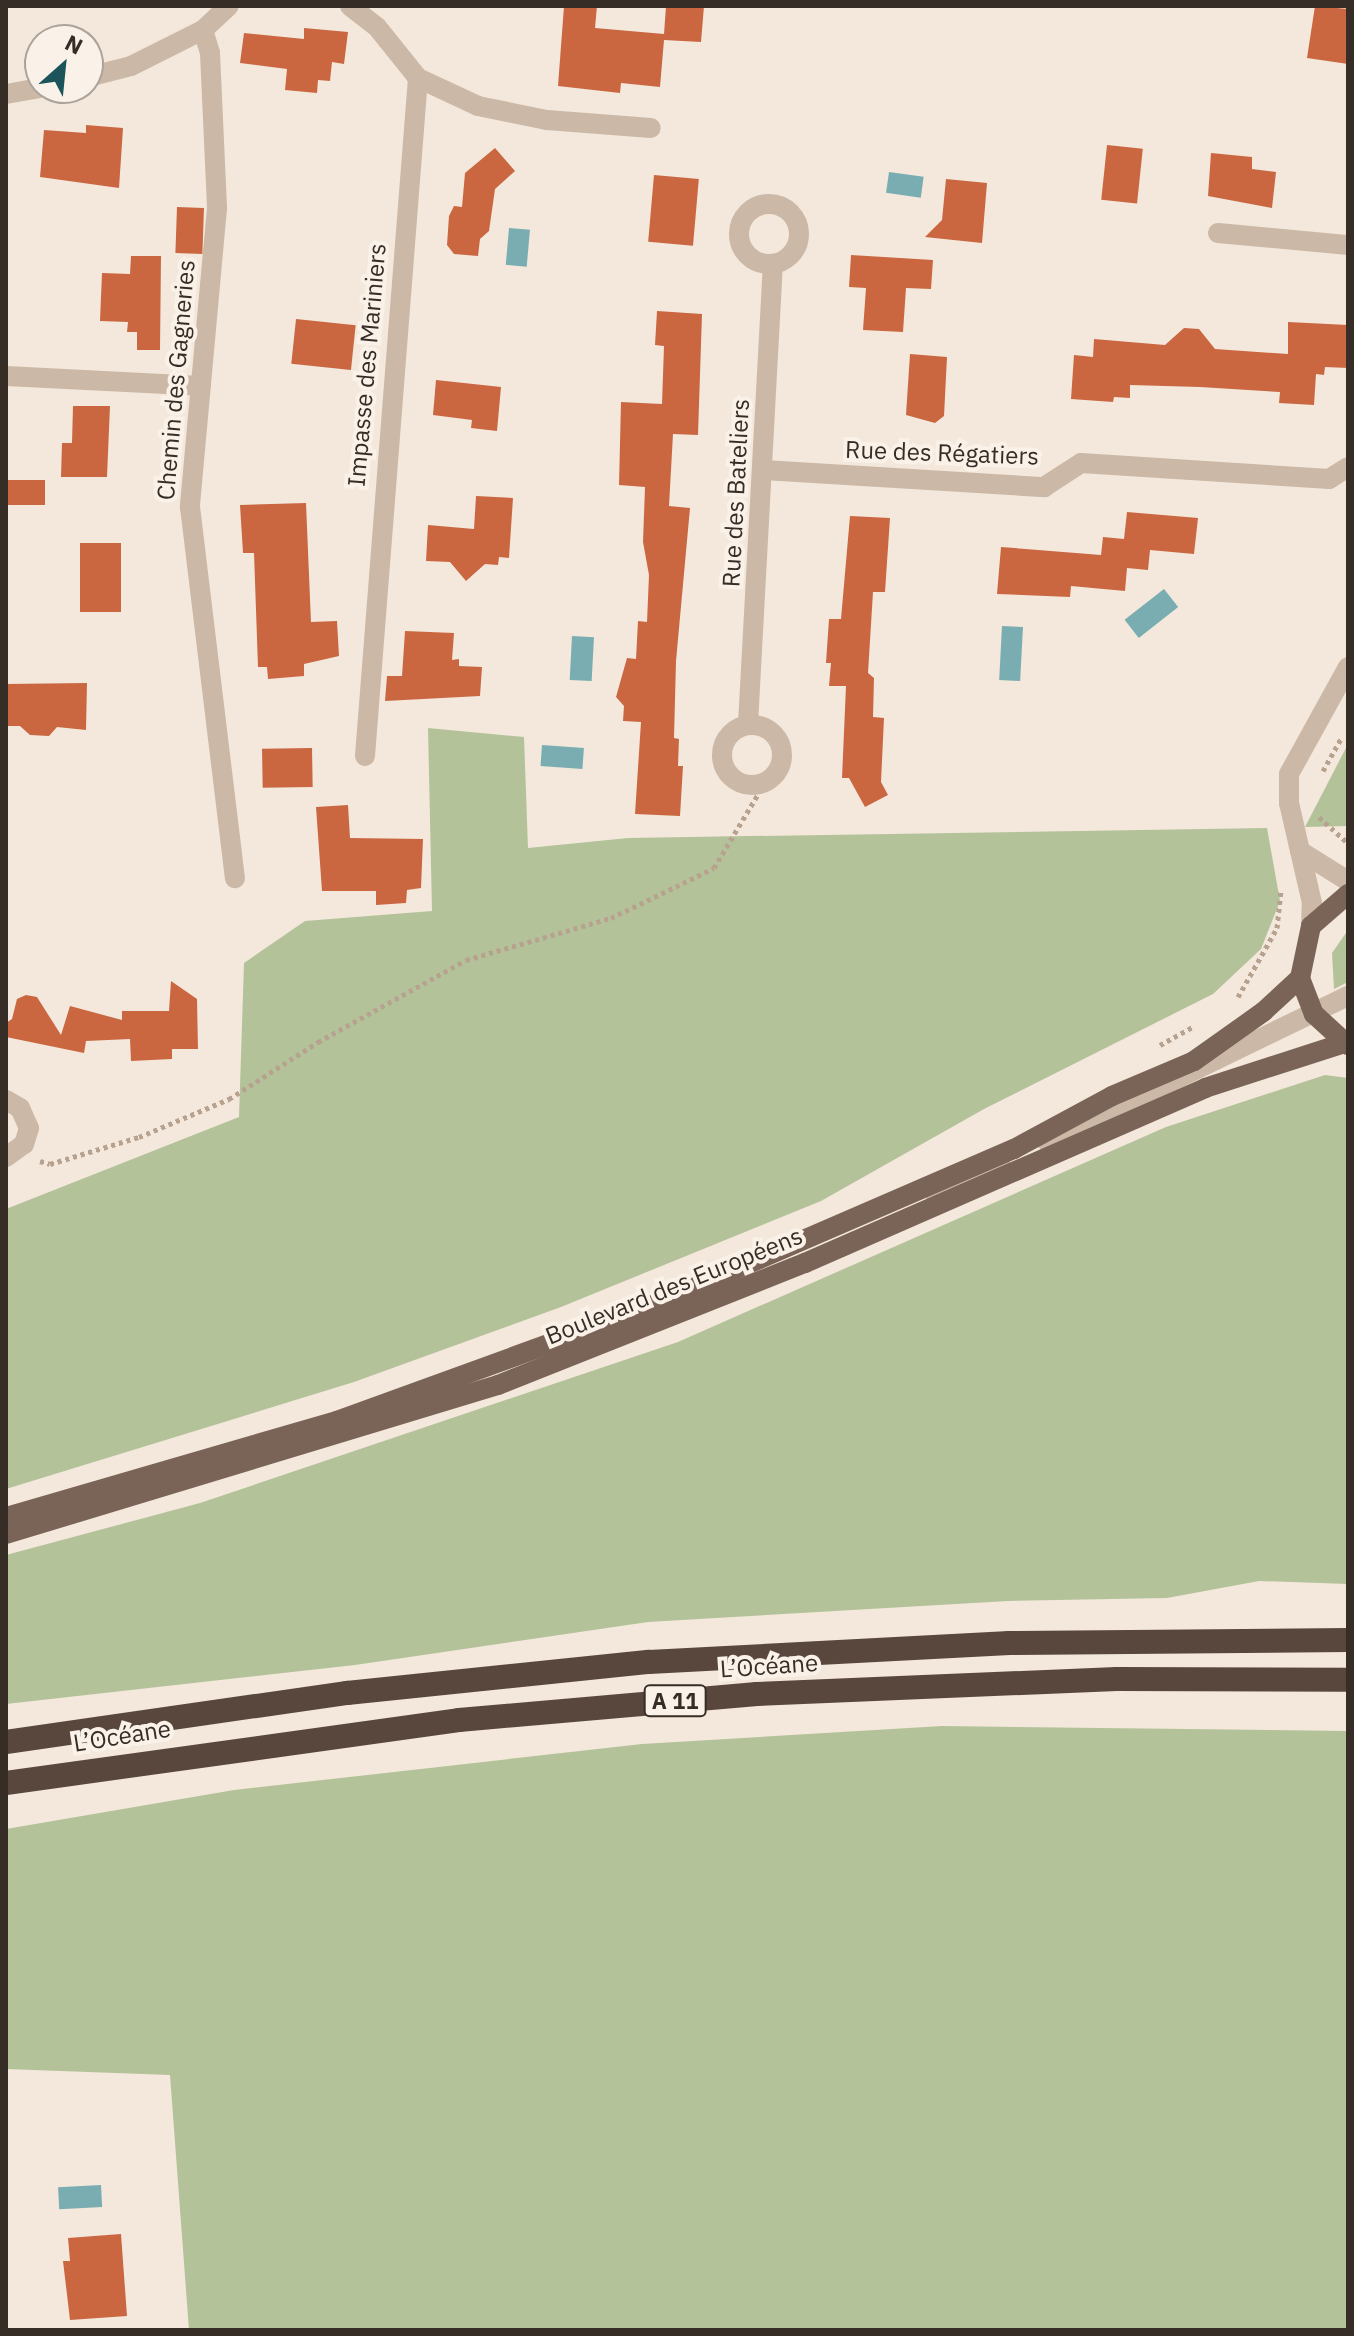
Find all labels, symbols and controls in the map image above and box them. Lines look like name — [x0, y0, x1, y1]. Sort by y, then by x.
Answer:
north arrow — [24, 24, 104, 104]
text: N — [61, 27, 88, 60]
street label: Impasse des Mariniers — [342, 242, 392, 488]
street label: Chemin des Gagneries — [151, 259, 201, 501]
street label: Rue des Bateliers — [717, 398, 755, 588]
street label: Rue des Régatiers — [845, 435, 1039, 471]
street label: Boulevard des Européens — [541, 1221, 807, 1351]
street label: L’Océane — [719, 1648, 819, 1684]
road number: A 11 — [643, 1683, 707, 1719]
street label: L’Océane — [71, 1714, 173, 1758]

